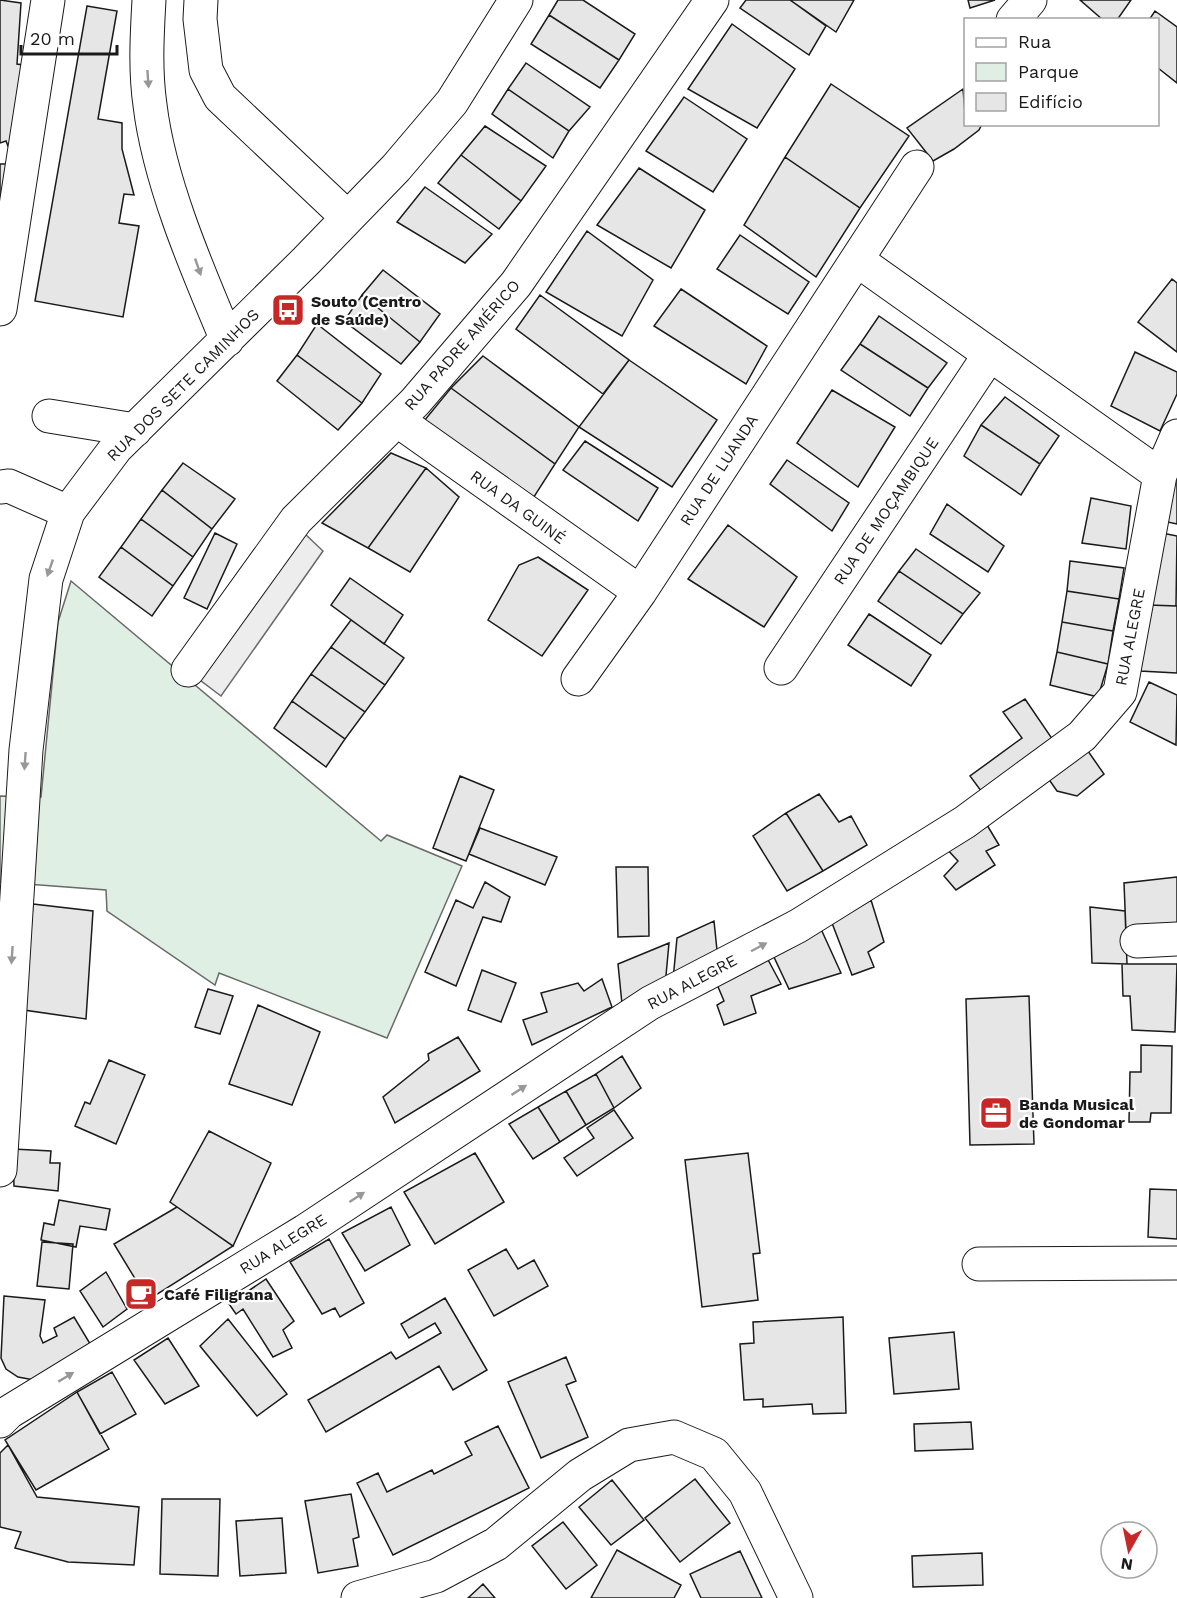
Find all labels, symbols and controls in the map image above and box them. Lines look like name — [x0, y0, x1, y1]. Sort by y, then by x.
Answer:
scale bar — [21, 18, 117, 56]
legend — [964, 18, 1159, 126]
text: 20 m — [30, 28, 75, 49]
text: Rua — [1018, 31, 1051, 52]
text: Parque — [1018, 61, 1079, 82]
one-way arrow — [143, 70, 153, 89]
text: Edifício — [1018, 91, 1083, 112]
one-way arrow — [193, 258, 203, 276]
street label: RUA PADRE AMÉRICO — [400, 276, 524, 414]
bus stop icon: Souto (Centro de Saúde) — [270, 292, 306, 328]
place label: Souto (Centro de Saúde) — [311, 292, 422, 329]
street label: RUA DOS SETE CAMINHOS — [103, 305, 263, 465]
street label: RUA DE LUANDA — [676, 411, 762, 529]
street label: RUA DE MOÇAMBIQUE — [830, 434, 942, 588]
street label: RUA DA GUINÉ — [467, 466, 569, 548]
one-way arrow — [44, 559, 54, 577]
street label: RUA ALEGRE — [1111, 587, 1149, 687]
one-way arrow — [20, 751, 30, 770]
one-way arrow — [750, 942, 767, 952]
one-way arrow — [8, 946, 17, 965]
street label: RUA ALEGRE — [644, 950, 740, 1014]
one-way arrow — [511, 1084, 528, 1095]
office icon: Banda Musical de Gondomar — [978, 1095, 1014, 1131]
place label: Banda Musical de Gondomar — [1019, 1095, 1135, 1132]
one-way arrow — [348, 1191, 364, 1203]
street label: RUA ALEGRE — [236, 1210, 330, 1278]
cafe icon: Café Filigrana — [123, 1276, 159, 1312]
place label: Café Filigrana — [164, 1285, 274, 1304]
one-way arrow — [58, 1372, 74, 1383]
north arrow — [1099, 1520, 1159, 1580]
text: N — [1119, 1554, 1134, 1575]

